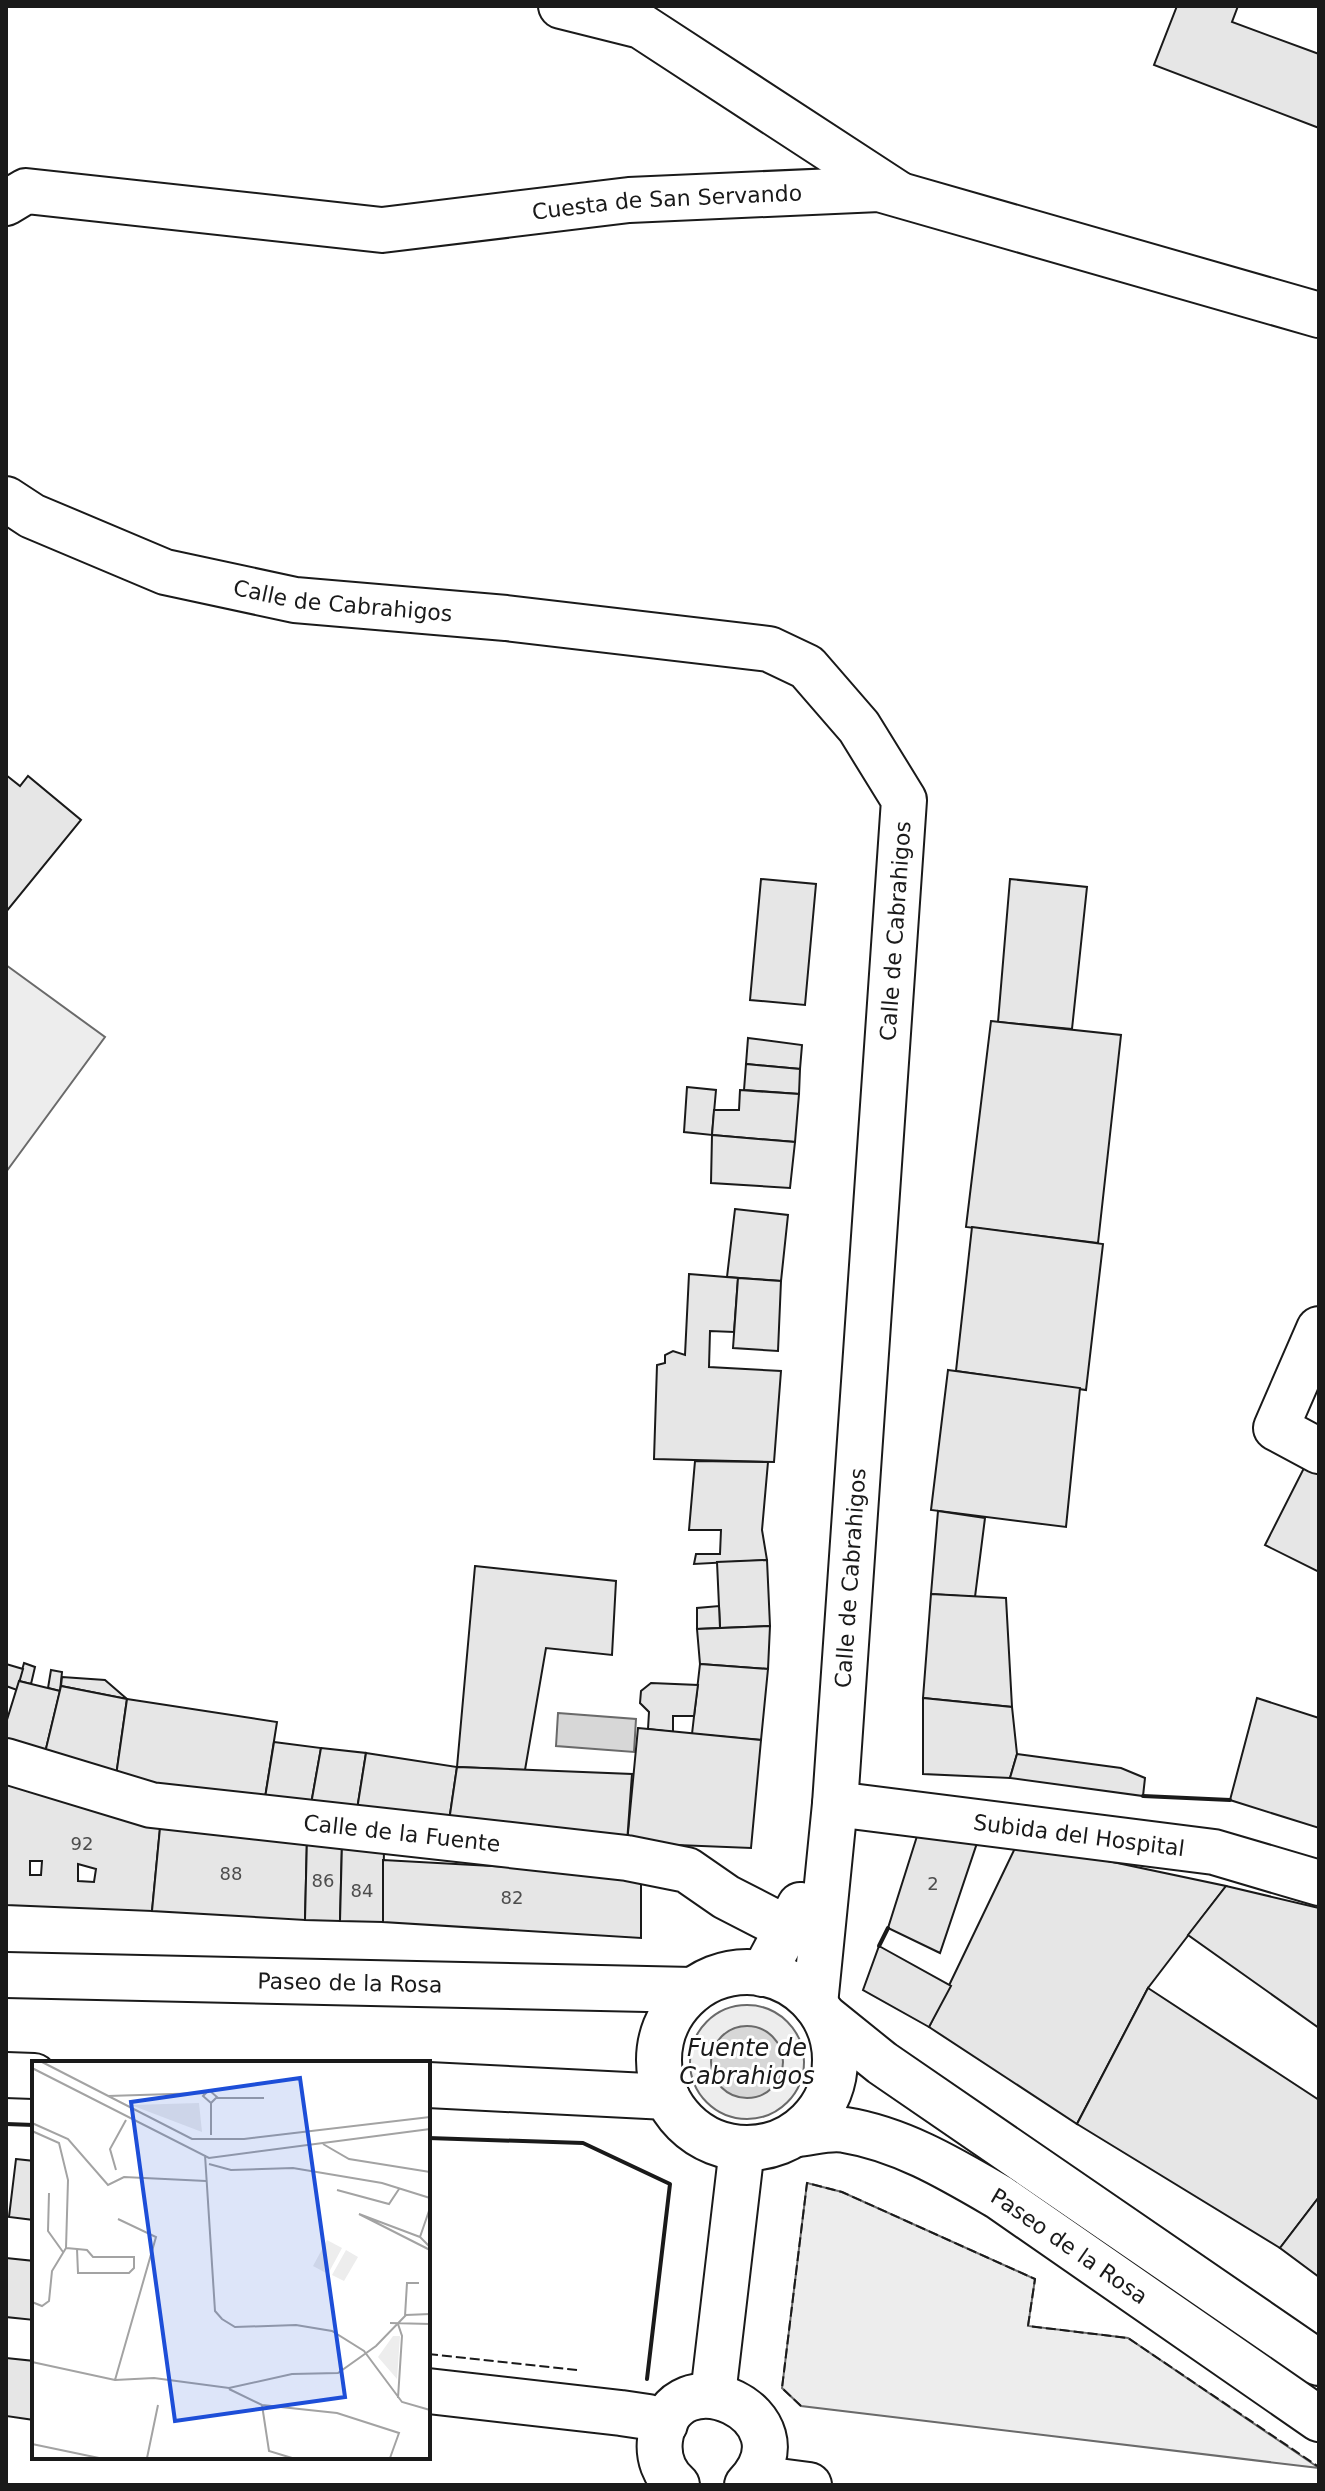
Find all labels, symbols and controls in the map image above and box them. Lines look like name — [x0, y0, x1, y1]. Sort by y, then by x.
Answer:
street label: Cuesta de San Servando — [531, 180, 803, 225]
street label: Calle de Cabrahigos — [231, 575, 453, 626]
street label: Calle de Cabrahigos — [875, 820, 916, 1042]
street label: Calle de Cabrahigos — [830, 1467, 871, 1689]
street label: Calle de la Fuente — [302, 1810, 502, 1857]
street label: Subida del Hospital — [972, 1810, 1186, 1861]
house number: 92 — [71, 1833, 93, 1854]
house number: 88 — [220, 1863, 242, 1884]
house number: 86 — [312, 1870, 334, 1891]
house number: 2 — [927, 1873, 939, 1894]
house number: 84 — [351, 1880, 373, 1901]
house number: 82 — [501, 1887, 523, 1908]
street label: Paseo de la Rosa — [257, 1968, 443, 1998]
water label: Fuente de Cabrahigos — [679, 2034, 815, 2090]
inset map — [32, 2061, 430, 2459]
street label: Paseo de la Rosa — [987, 2183, 1152, 2309]

